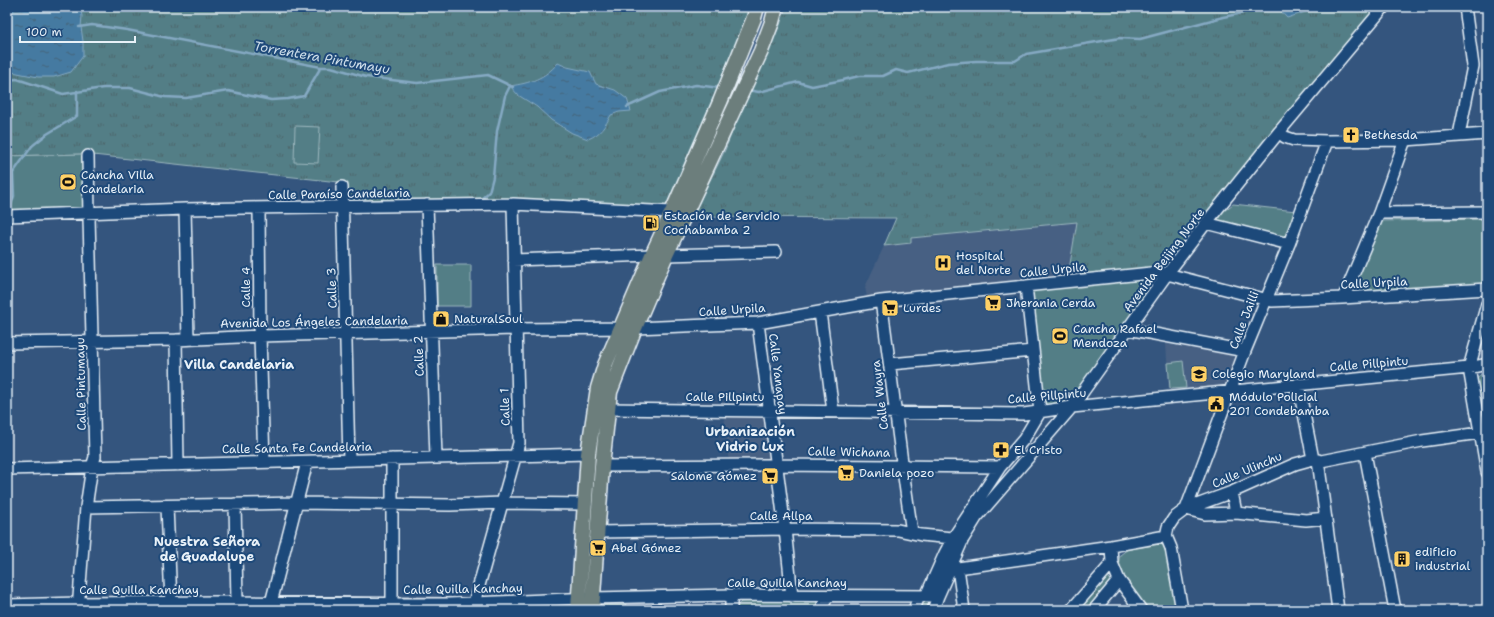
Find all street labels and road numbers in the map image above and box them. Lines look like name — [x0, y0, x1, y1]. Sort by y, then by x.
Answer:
street label: Calle Paraíso Candelaria — [268, 185, 411, 203]
street label: Avenida Beijing Norte — [1120, 205, 1208, 315]
street label: Calle Urpila — [1019, 258, 1088, 281]
street label: Calle 4 — [238, 266, 254, 308]
street label: Calle 3 — [323, 267, 341, 309]
street label: Calle Urpila — [1340, 273, 1408, 293]
street label: Calle Jailli — [1226, 289, 1262, 351]
street label: Calle Urpila — [698, 300, 766, 320]
street label: Avenida Los Ángeles Candelaria — [220, 312, 408, 332]
street label: Calle Yanapay — [765, 332, 791, 416]
street label: Calle 2 — [410, 335, 428, 377]
street label: Calle Pintumayu — [72, 337, 90, 431]
street label: Calle Pillpintu — [1329, 353, 1409, 375]
street label: Calle Wayra — [868, 359, 892, 431]
street label: Calle Pillpintu — [1007, 385, 1087, 407]
street label: Calle 1 — [496, 388, 514, 426]
street label: Calle Pillpintu — [685, 389, 765, 405]
street label: Calle Santa Fe Candelaria — [222, 439, 373, 457]
street label: Calle Wichana — [808, 443, 891, 461]
street label: Calle Ulinchu — [1209, 448, 1285, 492]
street label: Calle Allpa — [750, 508, 813, 524]
street label: Calle Quilla Kanchay — [727, 575, 847, 591]
street label: Calle Quilla Kanchay — [403, 580, 523, 598]
street label: Calle Quilla Kanchay — [79, 582, 199, 598]

